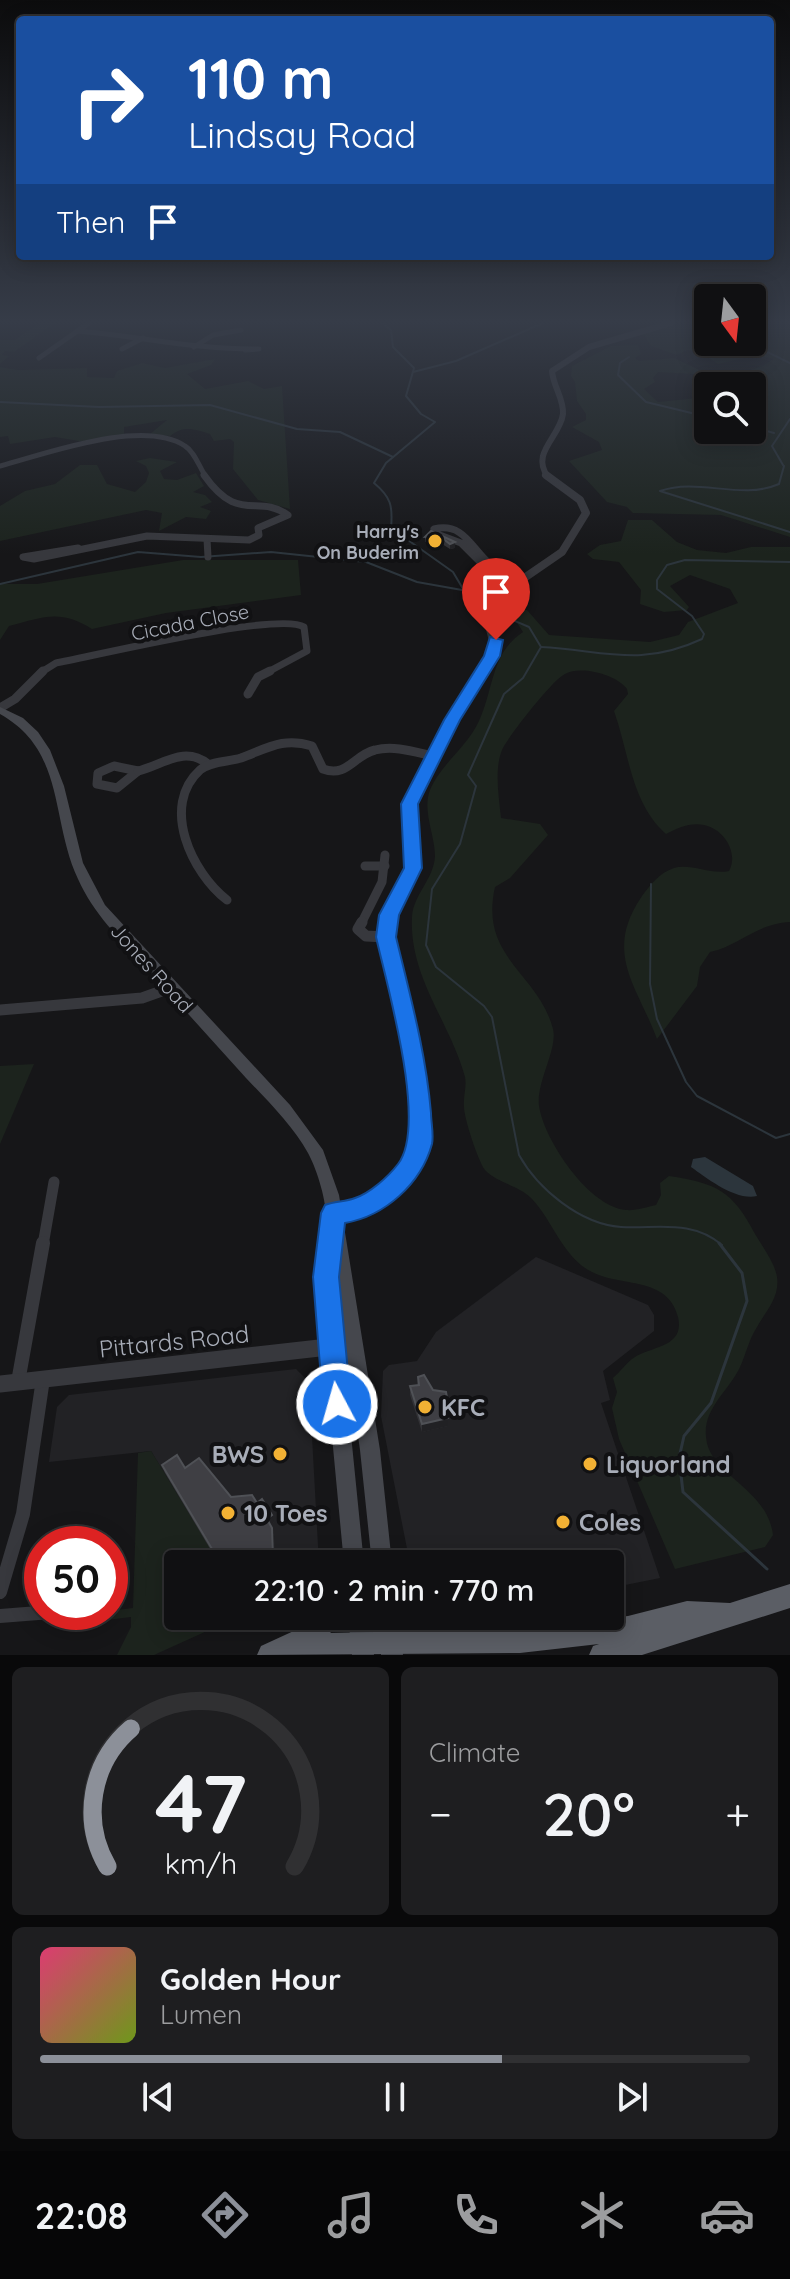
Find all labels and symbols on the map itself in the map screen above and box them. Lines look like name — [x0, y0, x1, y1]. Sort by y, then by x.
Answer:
north arrow — [694, 284, 766, 356]
place label: Harry's On Buderim — [317, 520, 419, 564]
marker: Harry's On Buderim — [426, 532, 444, 550]
pin — [462, 558, 530, 640]
street label: Cicada Close — [129, 598, 251, 646]
street label: Jones Road — [106, 918, 198, 1018]
street label: Pittards Road — [97, 1318, 251, 1364]
position arrow — [295, 1362, 379, 1446]
place label: KFC — [441, 1392, 485, 1422]
marker: KFC — [416, 1398, 434, 1416]
place label: BWS — [212, 1439, 264, 1469]
marker: BWS — [271, 1445, 289, 1463]
place label: Liquorland — [606, 1449, 731, 1479]
marker: Liquorland — [581, 1455, 599, 1473]
place label: 10 Toes — [244, 1498, 328, 1528]
marker: 10 Toes — [219, 1504, 237, 1522]
place label: Coles — [579, 1507, 641, 1537]
marker: Coles — [554, 1513, 572, 1531]
speed limit sign: 50 — [24, 1526, 128, 1630]

